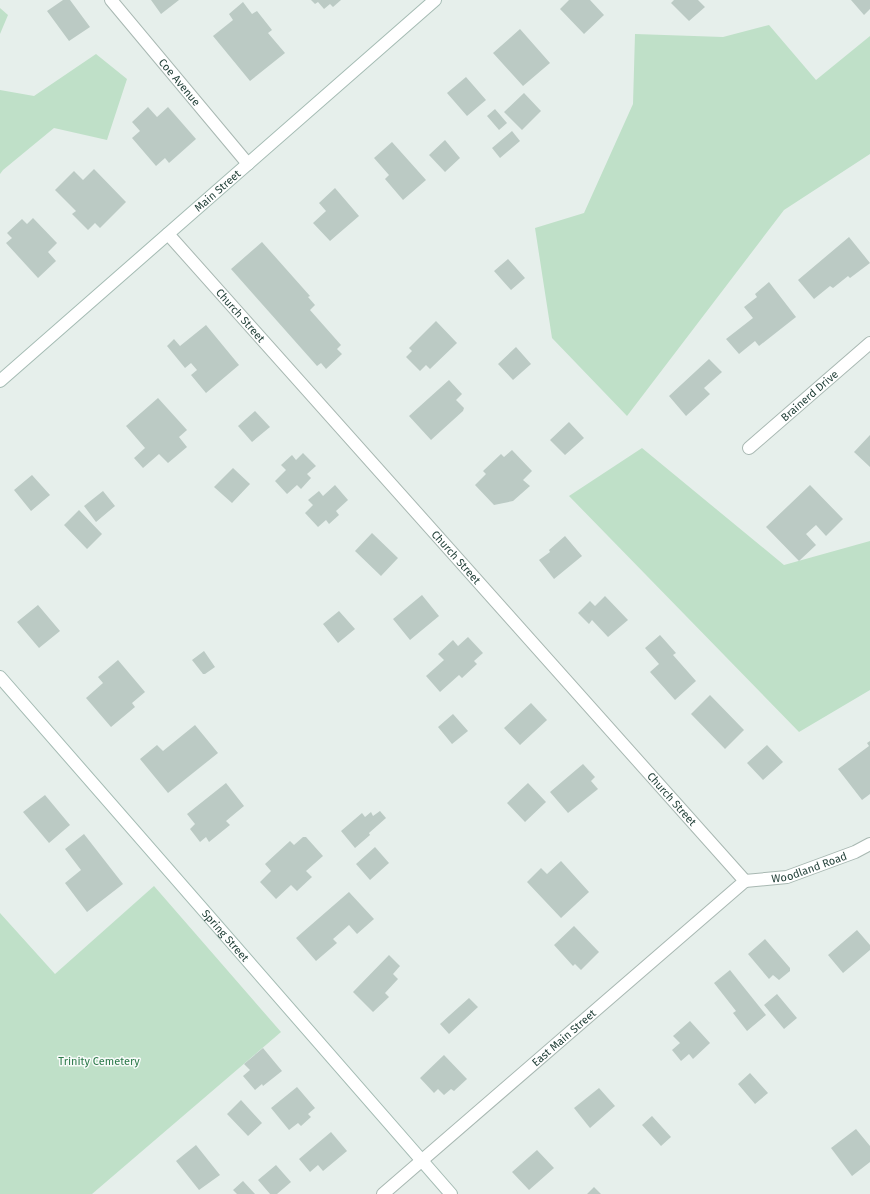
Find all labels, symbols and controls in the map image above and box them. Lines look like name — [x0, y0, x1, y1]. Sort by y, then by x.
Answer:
street label: Coe Avenue — [156, 56, 203, 108]
street label: Main Street — [192, 167, 243, 214]
street label: Church Street — [213, 286, 268, 345]
street label: Brainerd Drive — [778, 367, 841, 424]
street label: Church Street — [429, 528, 483, 587]
street label: Church Street — [645, 770, 699, 828]
street label: Woodland Road — [771, 849, 849, 885]
street label: Spring Street — [199, 907, 252, 964]
street label: East Main Street — [529, 1006, 599, 1069]
park label: Trinity Cemetery — [58, 1055, 140, 1068]

